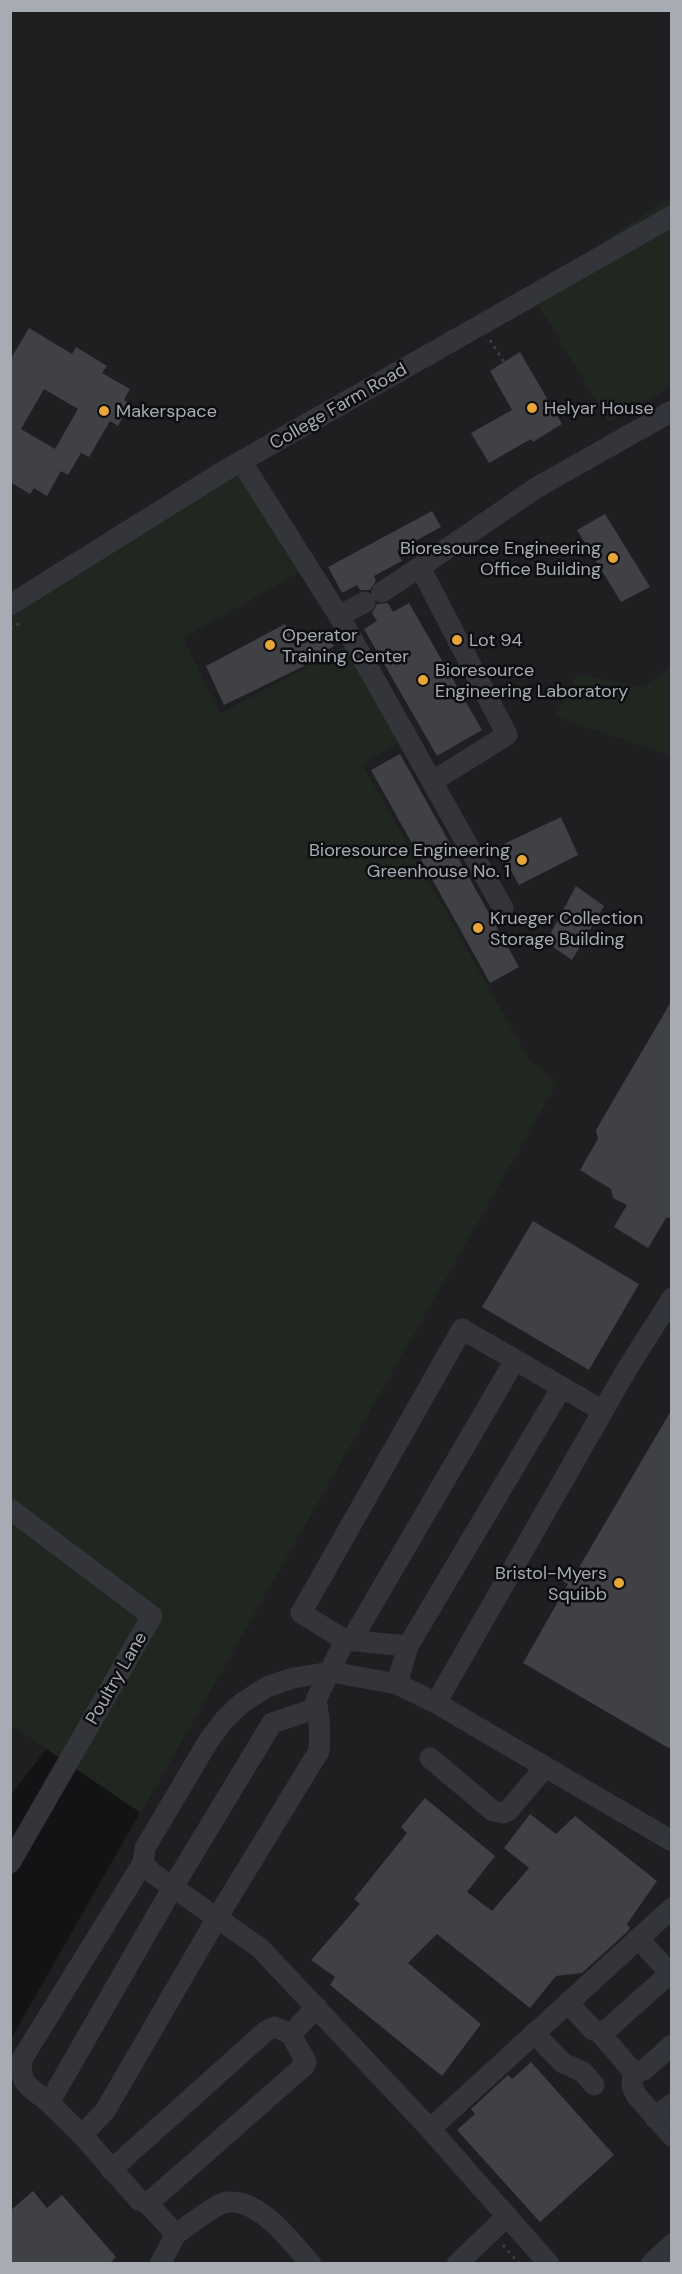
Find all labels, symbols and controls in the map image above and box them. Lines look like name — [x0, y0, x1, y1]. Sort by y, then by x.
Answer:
street label: College Farm Road — [265, 357, 411, 455]
place label: Helyar House — [544, 396, 654, 420]
place label: Makerspace — [116, 399, 217, 423]
marker: Helyar House — [525, 401, 539, 415]
marker: Makerspace — [97, 404, 111, 418]
place label: Bioresource Engineering Office Building — [400, 536, 601, 581]
marker: Bioresource Engineering Office Building — [606, 551, 620, 565]
place label: Operator Training Center — [282, 623, 409, 668]
place label: Lot 94 — [469, 628, 523, 652]
marker: Lot 94 — [450, 633, 464, 647]
marker: Operator Training Center — [263, 638, 277, 652]
place label: Bioresource Engineering Laboratory — [435, 658, 628, 703]
marker: Bioresource Engineering Laboratory — [416, 673, 430, 687]
place label: Bioresource Engineering Greenhouse No. 1 — [309, 838, 510, 883]
marker: Bioresource Engineering Greenhouse No. 1 — [515, 853, 529, 867]
place label: Krueger Collection Storage Building — [490, 906, 643, 951]
marker: Krueger Collection Storage Building — [471, 921, 485, 935]
place label: Bristol-Myers Squibb — [495, 1561, 607, 1606]
marker: Bristol-Myers Squibb — [612, 1576, 626, 1590]
street label: Poultry Lane — [80, 1627, 152, 1729]

